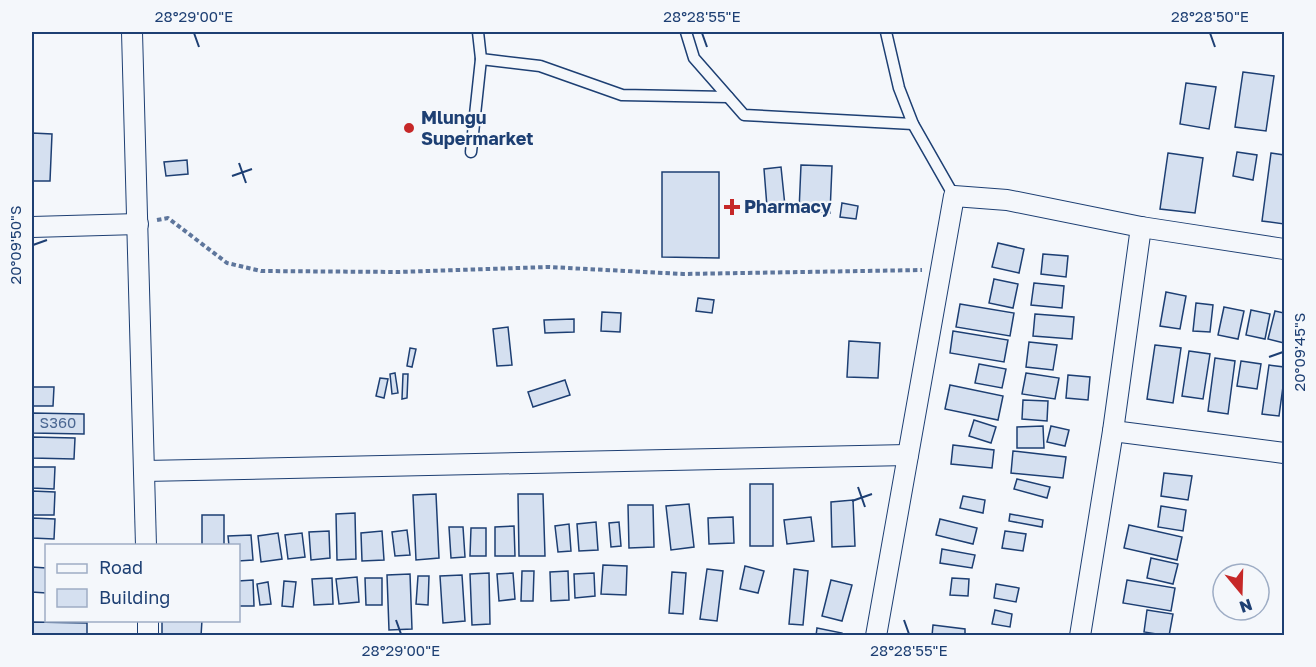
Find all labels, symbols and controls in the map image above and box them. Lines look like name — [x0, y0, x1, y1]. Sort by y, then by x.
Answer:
text: 28°29'00"E — [155, 7, 233, 25]
text: 28°28'55"E — [663, 7, 741, 25]
text: 28°28'50"E — [1171, 7, 1249, 25]
place label: Mlungu Supermarket — [421, 106, 534, 149]
marker: Mlungu Supermarket — [402, 121, 416, 135]
place label: Pharmacy — [744, 195, 832, 217]
marker: Pharmacy — [725, 200, 739, 214]
text: 20°09'50"S — [6, 206, 24, 284]
text: 20°09'45"S — [1290, 313, 1308, 391]
house number: S360 — [40, 413, 76, 431]
legend — [45, 544, 240, 622]
text: Road — [99, 556, 143, 578]
north arrow — [1211, 562, 1271, 622]
text: Building — [99, 586, 170, 608]
text: N — [1237, 595, 1255, 618]
text: 28°29'00"E — [362, 641, 440, 659]
text: 28°28'55"E — [870, 641, 948, 659]

